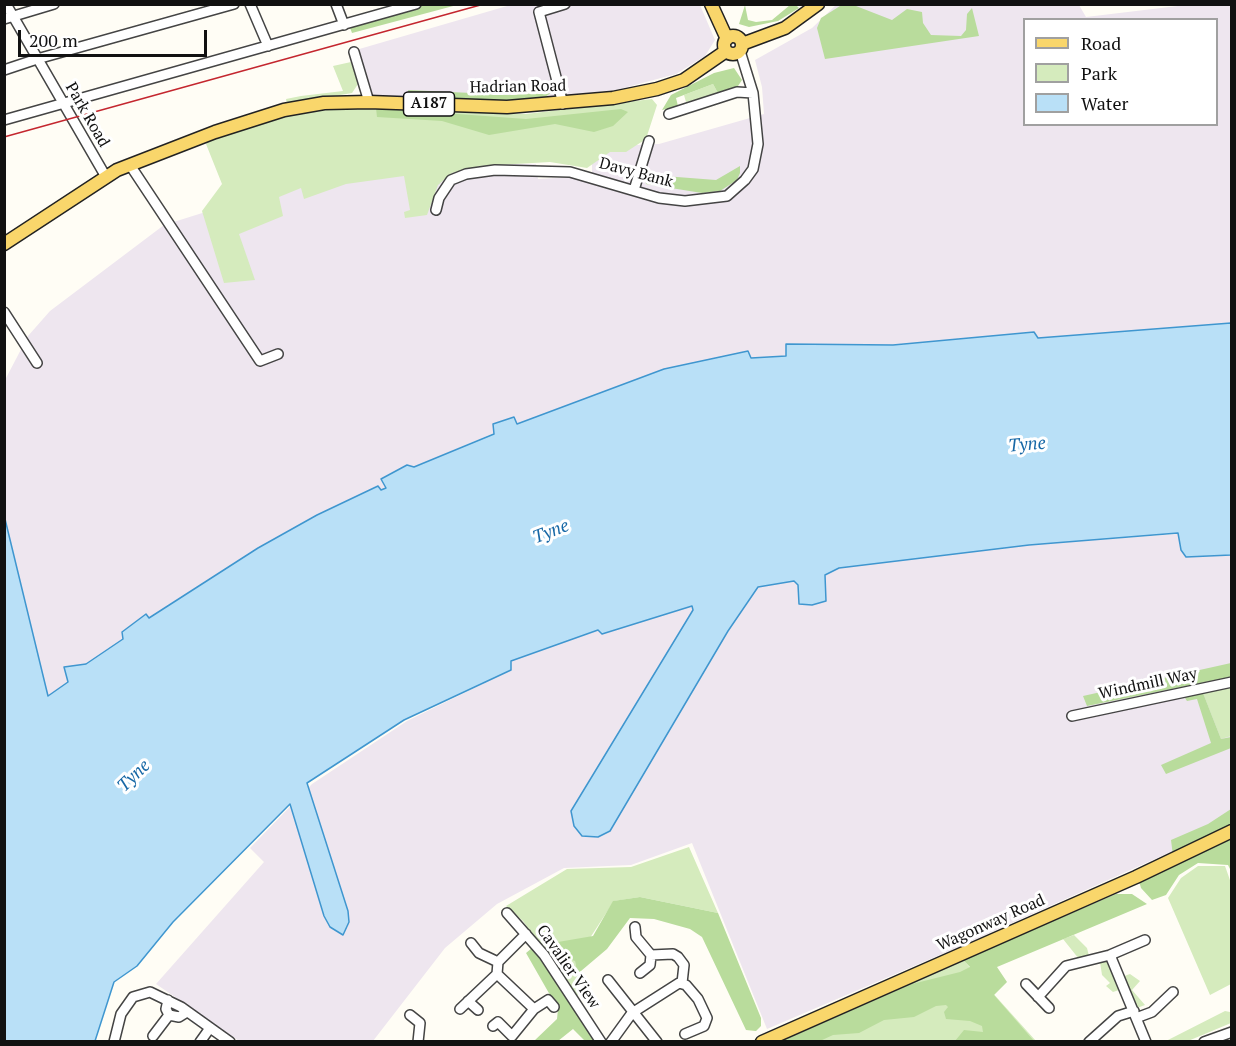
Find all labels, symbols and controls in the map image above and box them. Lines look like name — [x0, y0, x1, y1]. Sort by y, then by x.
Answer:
scale bar — [21, 18, 210, 56]
legend — [1023, 18, 1218, 126]
text: 200 m — [29, 28, 78, 52]
text: Road — [1081, 31, 1121, 55]
text: Park — [1081, 61, 1117, 85]
street label: Hadrian Road — [469, 77, 567, 97]
street label: Park Road — [61, 79, 113, 151]
text: Water — [1081, 91, 1128, 115]
road number: A187 — [404, 92, 454, 116]
street label: Davy Bank — [597, 154, 675, 192]
water label: Tyne — [1007, 433, 1047, 457]
water label: Tyne — [530, 515, 572, 549]
street label: Windmill Way — [1097, 664, 1199, 704]
water label: Tyne — [113, 755, 155, 797]
street label: Wagonway Road — [934, 891, 1048, 955]
street label: Cavalier View — [532, 921, 604, 1013]

